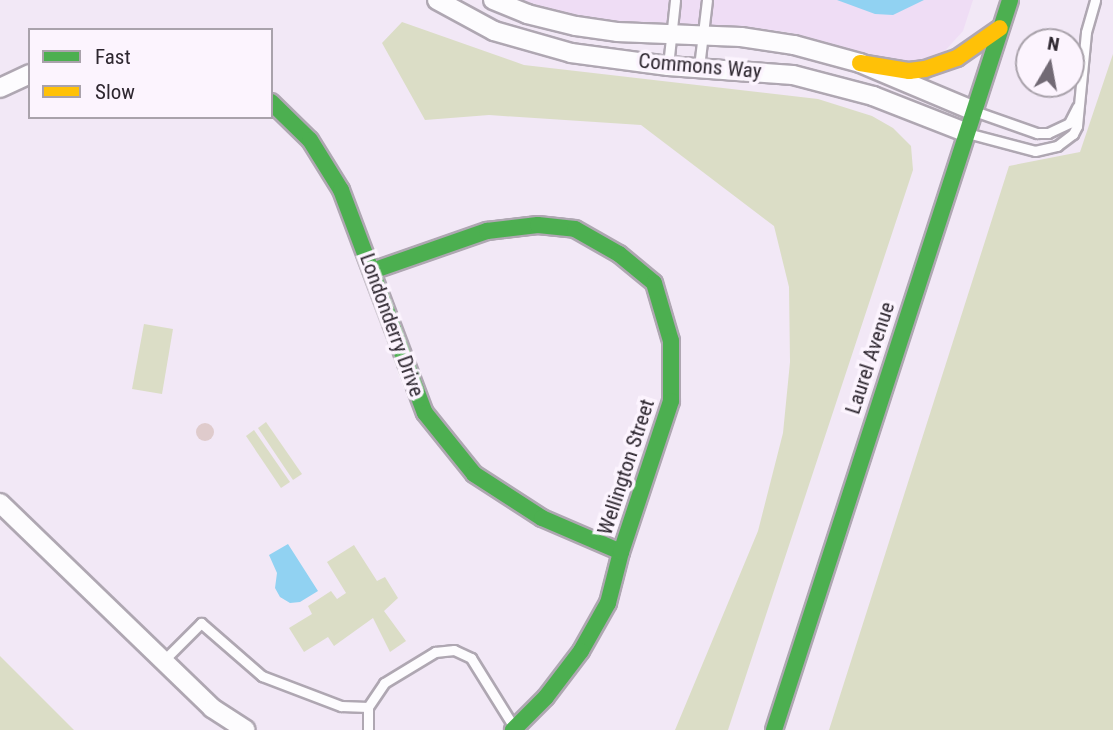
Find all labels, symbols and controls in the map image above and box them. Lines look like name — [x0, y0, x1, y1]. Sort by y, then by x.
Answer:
legend — [28, 28, 273, 119]
north arrow — [1015, 28, 1085, 98]
text: N — [1046, 31, 1061, 56]
text: Fast — [95, 45, 131, 69]
street label: Commons Way — [637, 48, 763, 84]
text: Slow — [95, 80, 135, 104]
street label: Londonderry Drive — [354, 250, 430, 400]
street label: Laurel Avenue — [840, 299, 900, 417]
street label: Wellington Street — [592, 396, 660, 538]

